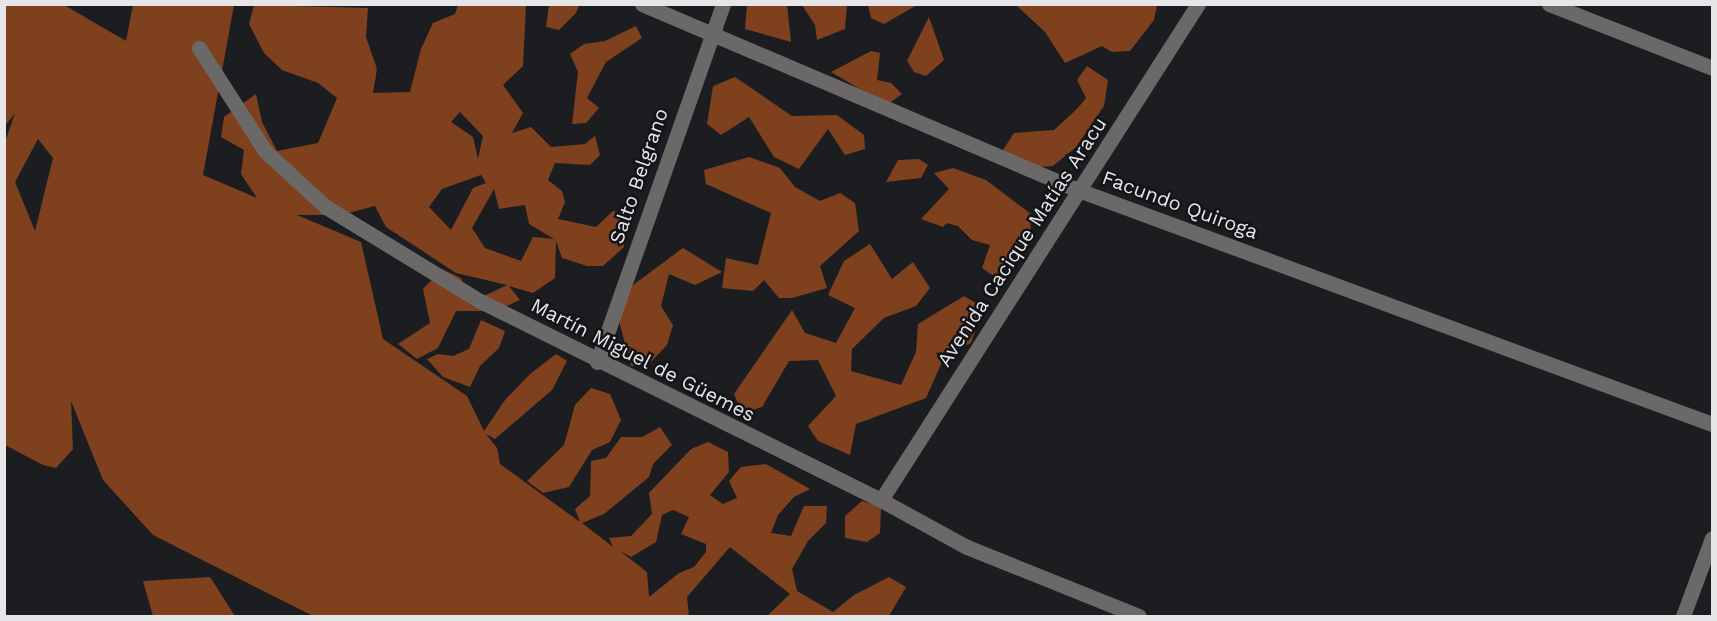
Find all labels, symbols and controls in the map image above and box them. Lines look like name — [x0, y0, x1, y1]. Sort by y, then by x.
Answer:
street label: Salto Belgrano — [605, 105, 673, 247]
street label: Avenida Cacique Matías Aracu — [932, 112, 1112, 372]
street label: Facundo Quiroga — [1099, 166, 1261, 244]
street label: Martín Miguel de Güemes — [527, 293, 759, 427]

